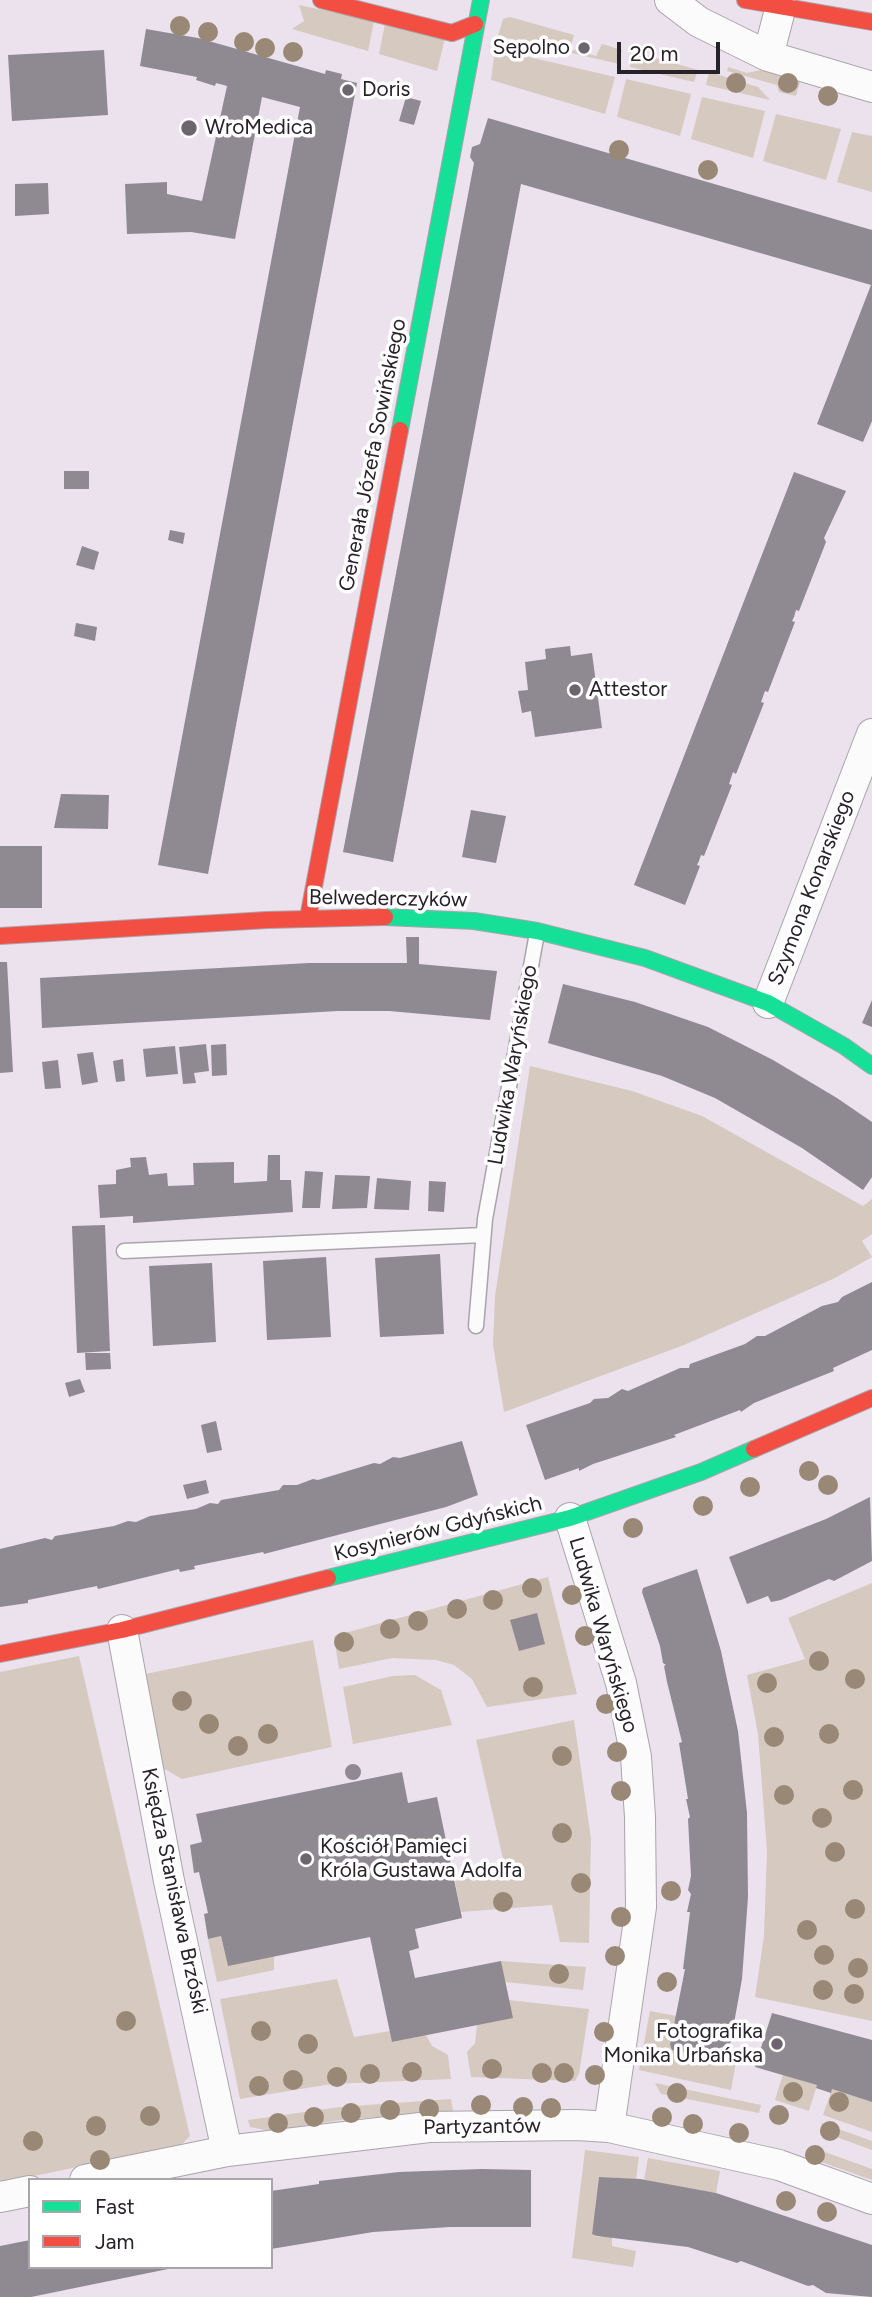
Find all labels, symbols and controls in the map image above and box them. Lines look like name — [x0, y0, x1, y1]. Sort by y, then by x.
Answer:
scale bar — [620, 28, 723, 72]
place label: Sępolno — [493, 35, 570, 61]
marker: Sępolno — [576, 40, 592, 56]
text: 20 m — [630, 41, 678, 66]
place label: Doris — [362, 77, 410, 103]
marker: Doris — [340, 82, 356, 98]
place label: WroMedica — [205, 115, 313, 141]
marker: WroMedica — [179, 118, 199, 138]
street label: Generała Józefa Sowińskiego — [334, 317, 412, 593]
place label: Attestor — [589, 677, 667, 703]
marker: Attestor — [567, 682, 583, 698]
street label: Szymona Konarskiego — [763, 787, 861, 989]
street label: Belwederczyków — [309, 885, 467, 913]
street label: Ludwika Waryńskiego — [483, 963, 543, 1167]
street label: Kosynierów Gdyńskich — [331, 1491, 545, 1567]
street label: Ludwika Waryńskiego — [563, 1534, 643, 1736]
street label: Księdza Stanisława Brzóski — [136, 1766, 212, 2016]
place label: Kościół Pamięci Króla Gustawa Adolfa — [320, 1834, 522, 1884]
marker: Kościół Pamięci Króla Gustawa Adolfa — [298, 1851, 314, 1867]
place label: Fotografika Monika Urbańska — [603, 2019, 763, 2069]
marker: Fotografika Monika Urbańska — [769, 2036, 785, 2052]
street label: Partyzantów — [423, 2113, 541, 2141]
legend — [28, 2178, 273, 2269]
text: Fast — [95, 2194, 135, 2219]
text: Jam — [95, 2229, 134, 2254]

